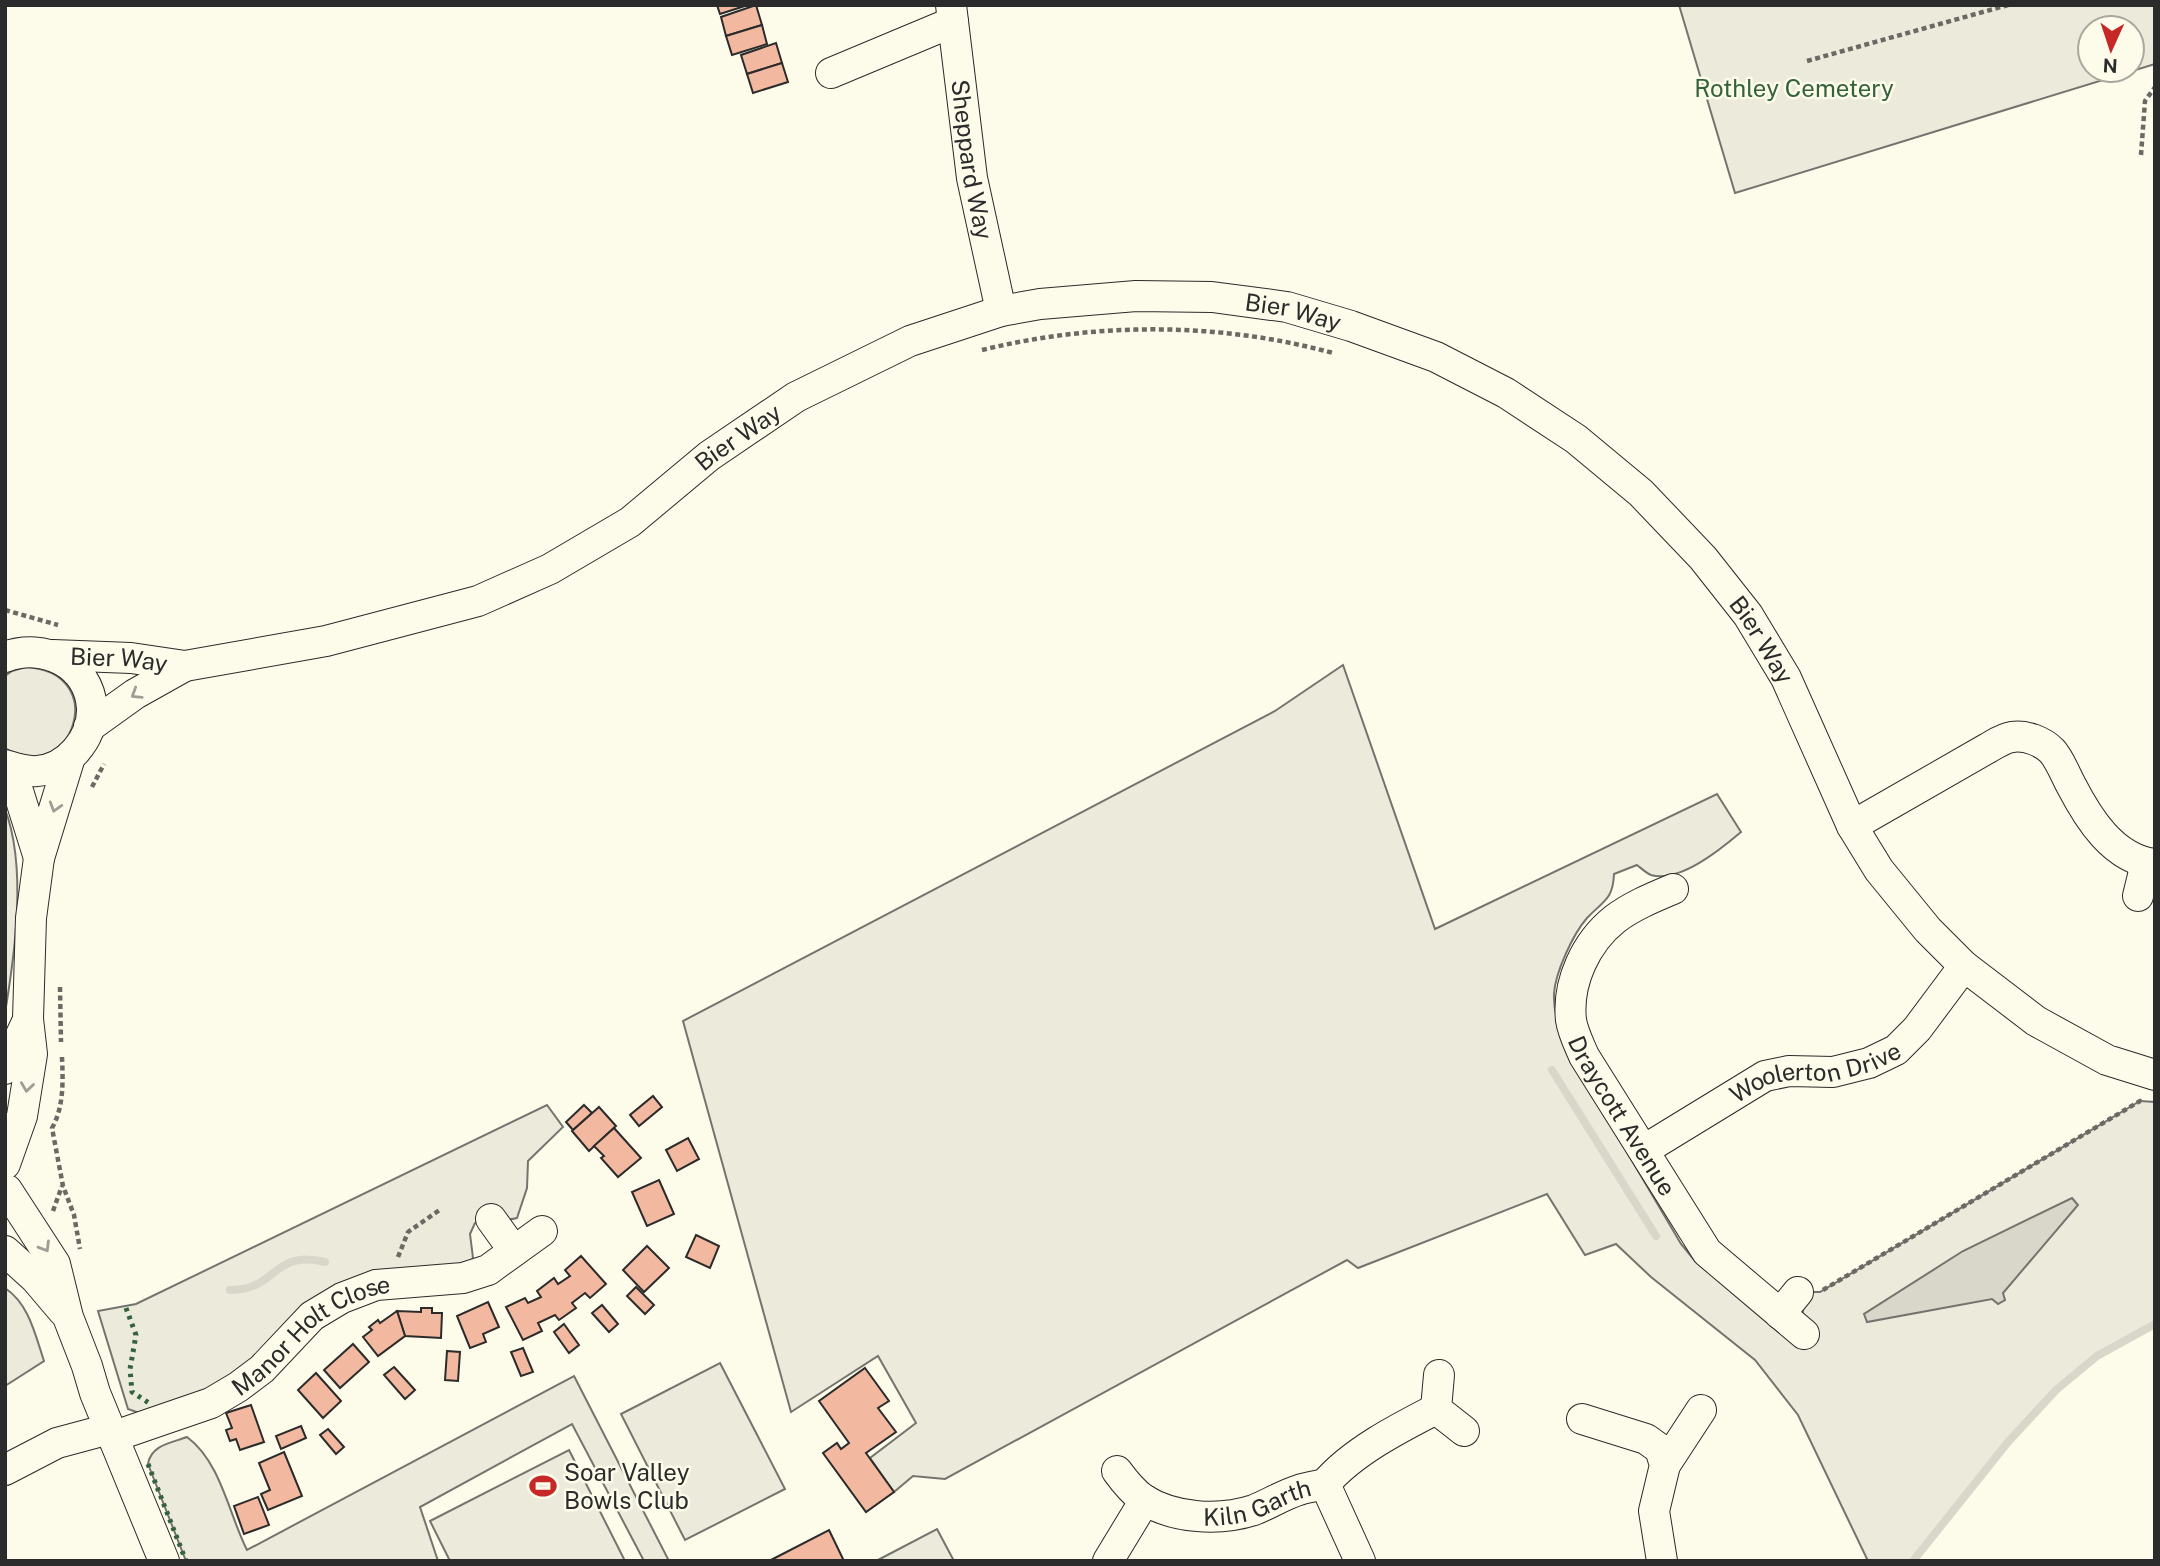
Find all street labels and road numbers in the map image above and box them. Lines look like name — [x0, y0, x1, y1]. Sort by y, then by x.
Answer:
street label: Sheppard Way — [946, 78, 999, 242]
street label: Bier Way — [1243, 288, 1345, 336]
street label: Bier Way — [689, 398, 786, 476]
street label: Bier Way — [1724, 590, 1800, 688]
street label: Bier Way — [70, 642, 170, 677]
street label: Draycott Avenue — [1563, 1031, 1682, 1201]
street label: Woolerton Drive — [1725, 1036, 1905, 1108]
street label: Manor Holt Close — [226, 1270, 391, 1401]
street label: Kiln Garth — [1203, 1473, 1314, 1531]

